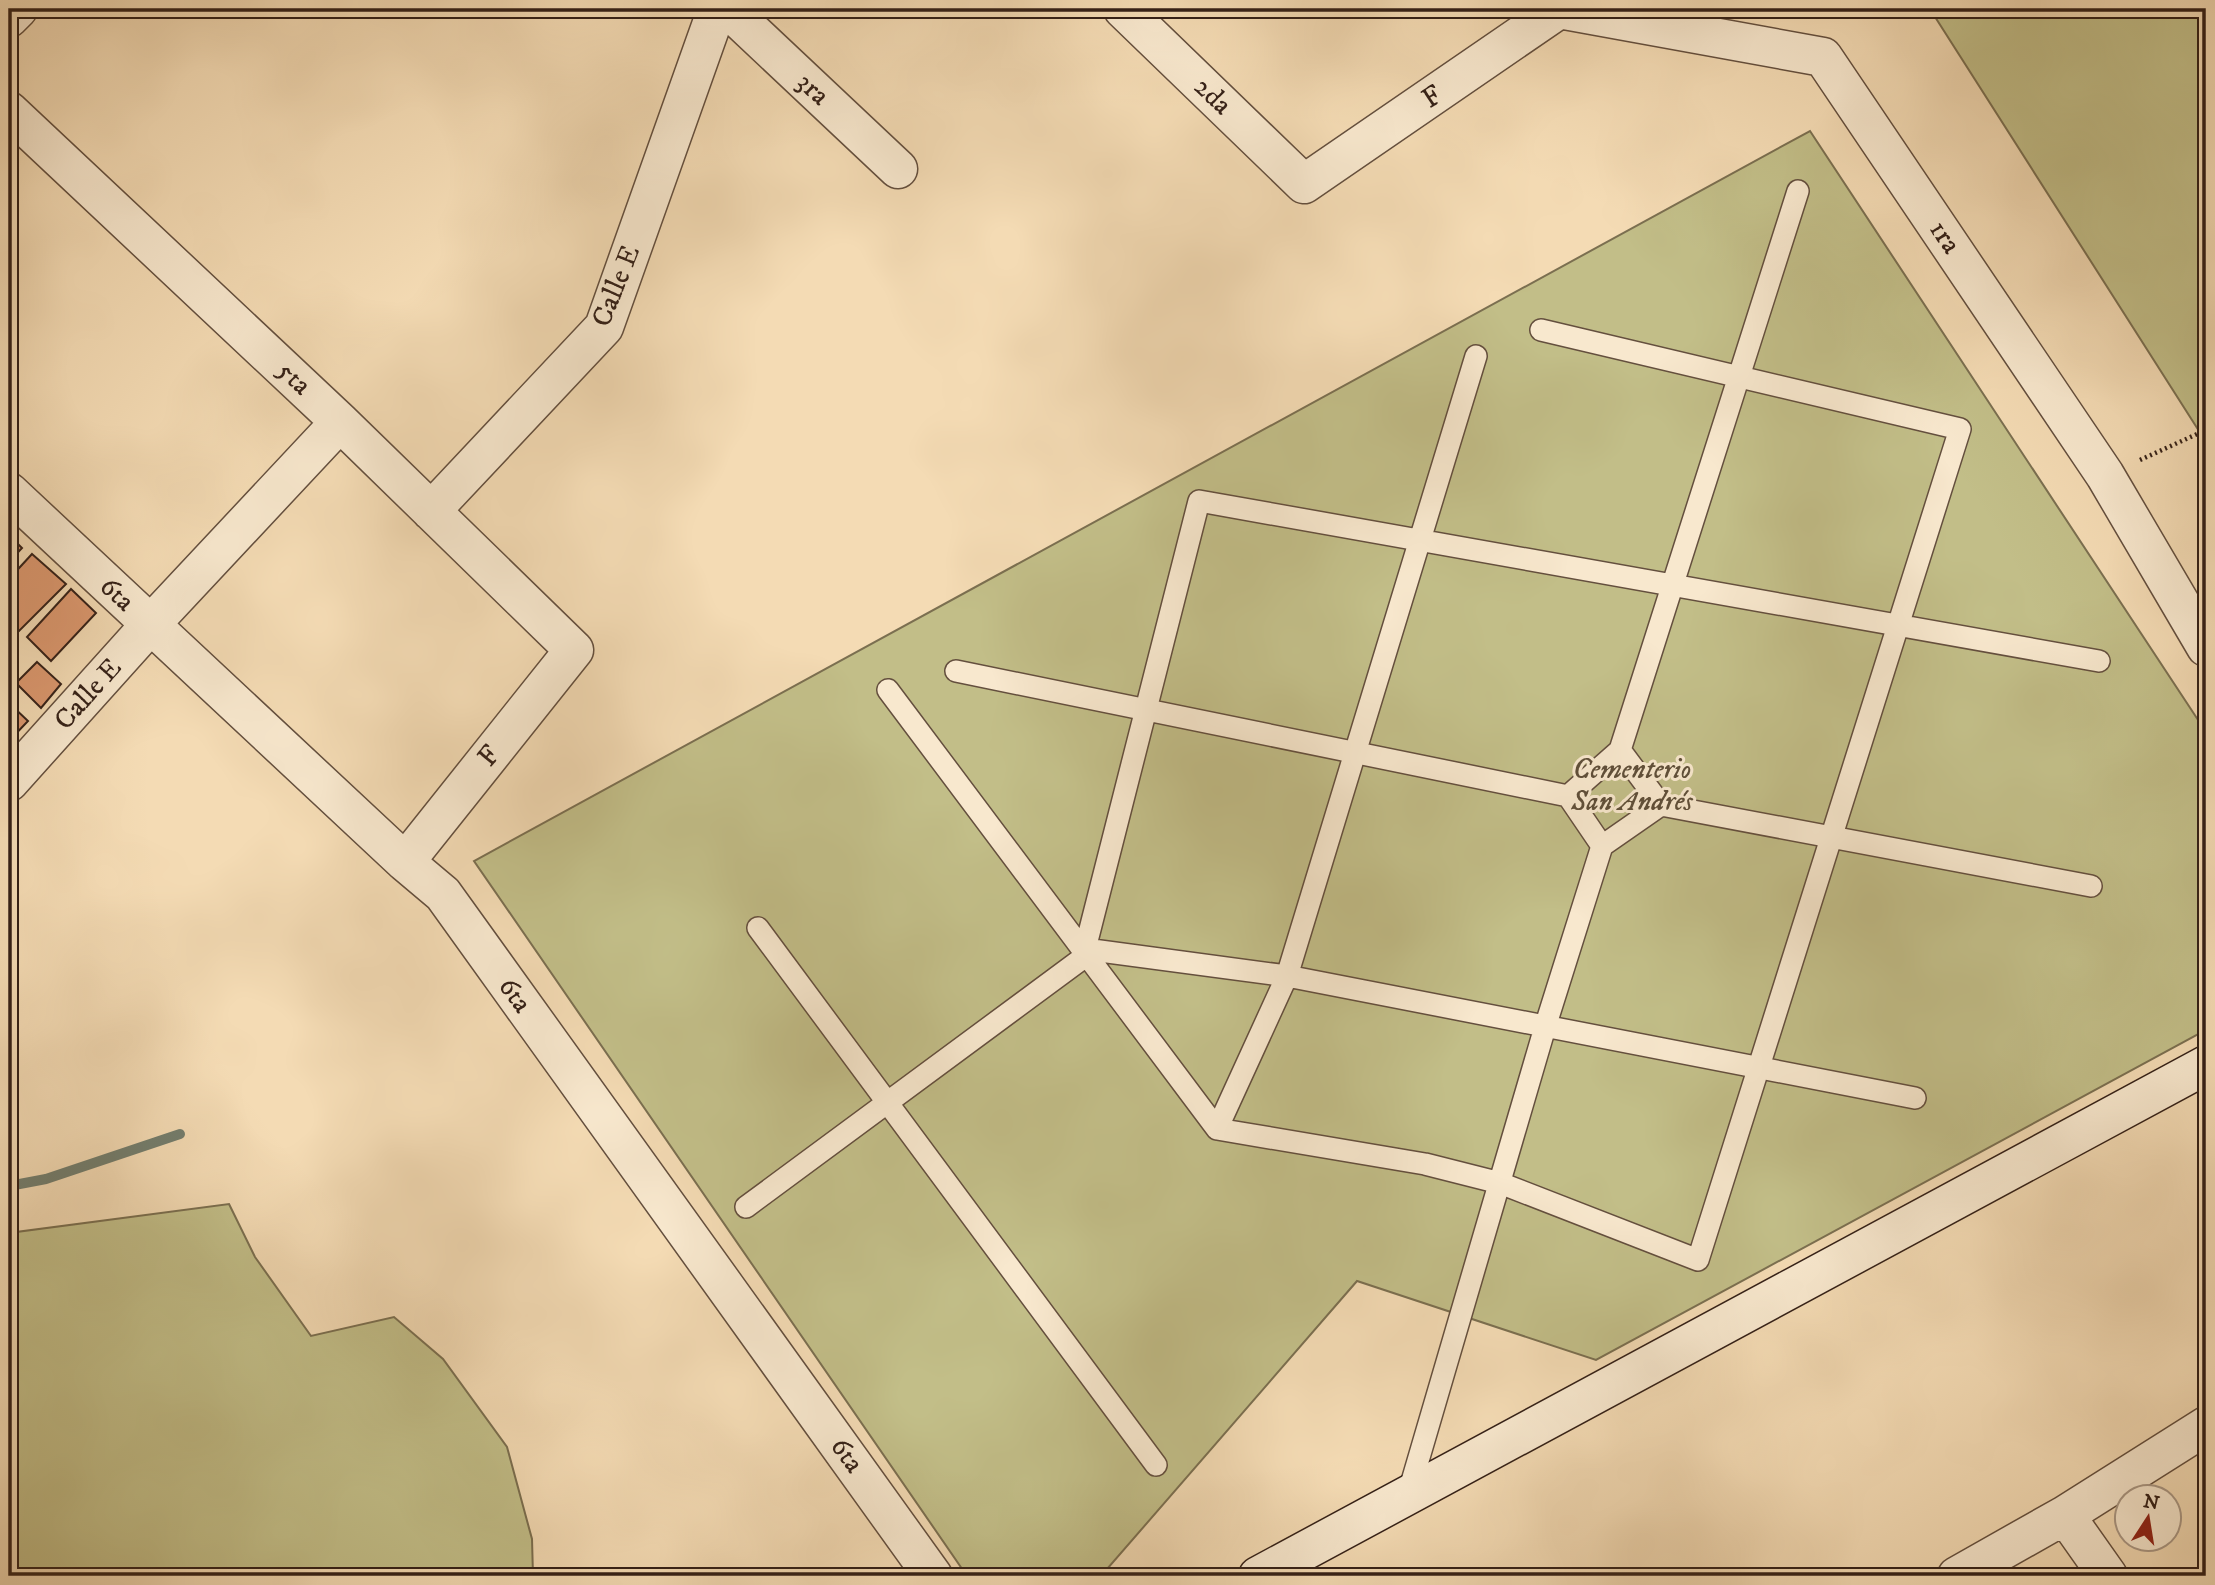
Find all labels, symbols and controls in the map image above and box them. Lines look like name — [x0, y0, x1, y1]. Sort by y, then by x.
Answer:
street label: 3ra — [789, 65, 837, 113]
street label: 2da — [1187, 70, 1239, 122]
street label: F — [1415, 78, 1449, 116]
street label: 1ra — [1921, 214, 1969, 260]
street label: Calle E — [584, 240, 648, 332]
street label: 5ta — [269, 353, 319, 403]
street label: 6ta — [92, 569, 142, 619]
street label: Calle E — [47, 651, 129, 737]
street label: F — [470, 738, 508, 774]
park label: Cementerio San Andrés — [1570, 752, 1693, 819]
street label: 6ta — [490, 970, 540, 1020]
street label: 6ta — [822, 1430, 872, 1480]
north arrow — [2114, 1484, 2184, 1554]
text: N — [2141, 1490, 2162, 1516]

